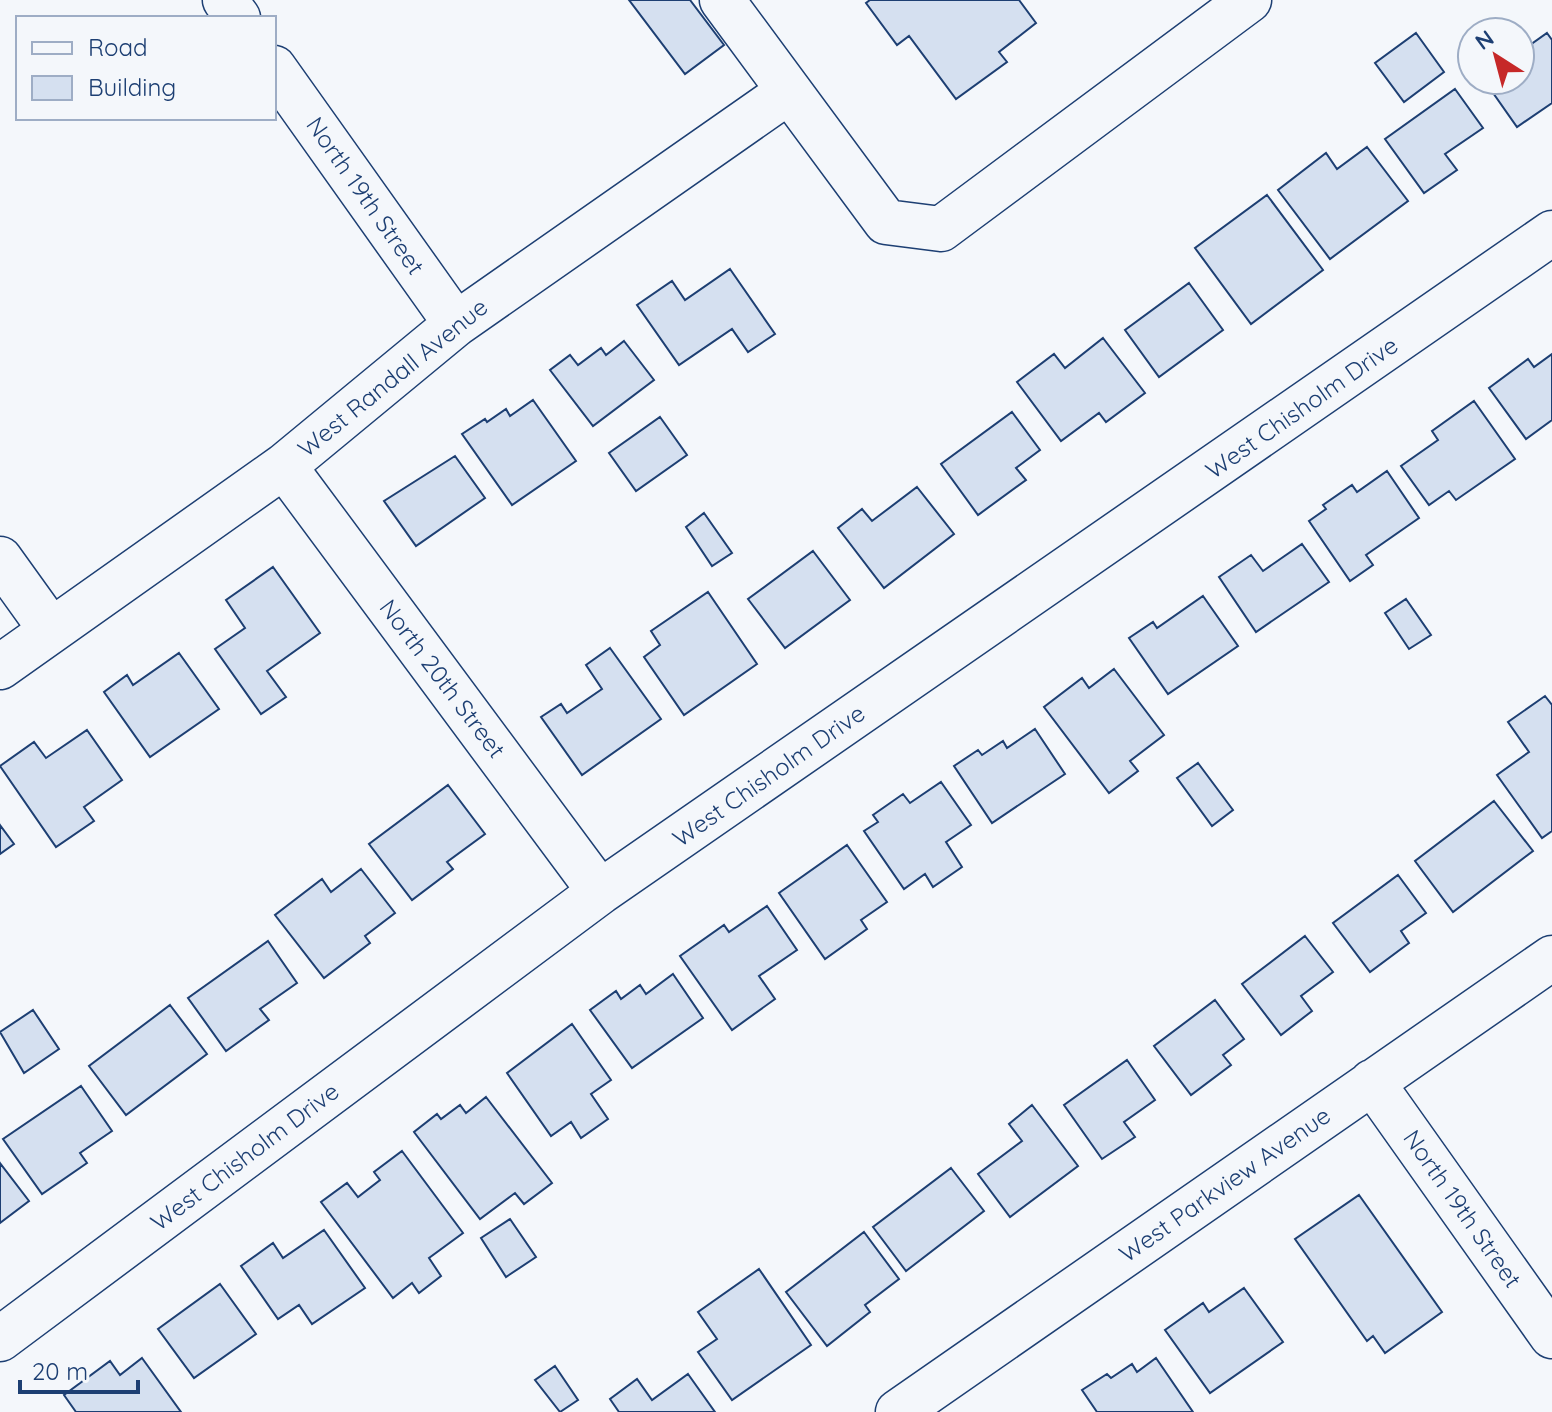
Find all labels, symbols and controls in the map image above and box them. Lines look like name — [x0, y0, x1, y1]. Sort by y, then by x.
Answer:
legend — [16, 16, 276, 120]
north arrow — [1456, 16, 1536, 96]
text: N — [1469, 24, 1499, 56]
text: Road — [88, 32, 148, 62]
text: Building — [88, 72, 176, 102]
street label: North 19th Street — [300, 111, 431, 280]
street label: West Randall Avenue — [291, 291, 493, 463]
street label: West Chisholm Drive — [1199, 330, 1403, 485]
street label: North 20th Street — [373, 593, 512, 764]
street label: West Chisholm Drive — [666, 698, 870, 853]
street label: West Chisholm Drive — [144, 1076, 344, 1237]
street label: West Parkview Avenue — [1113, 1100, 1336, 1269]
street label: North 19th Street — [1397, 1124, 1528, 1293]
scale bar — [20, 1344, 138, 1394]
text: 20 m — [32, 1356, 88, 1386]

